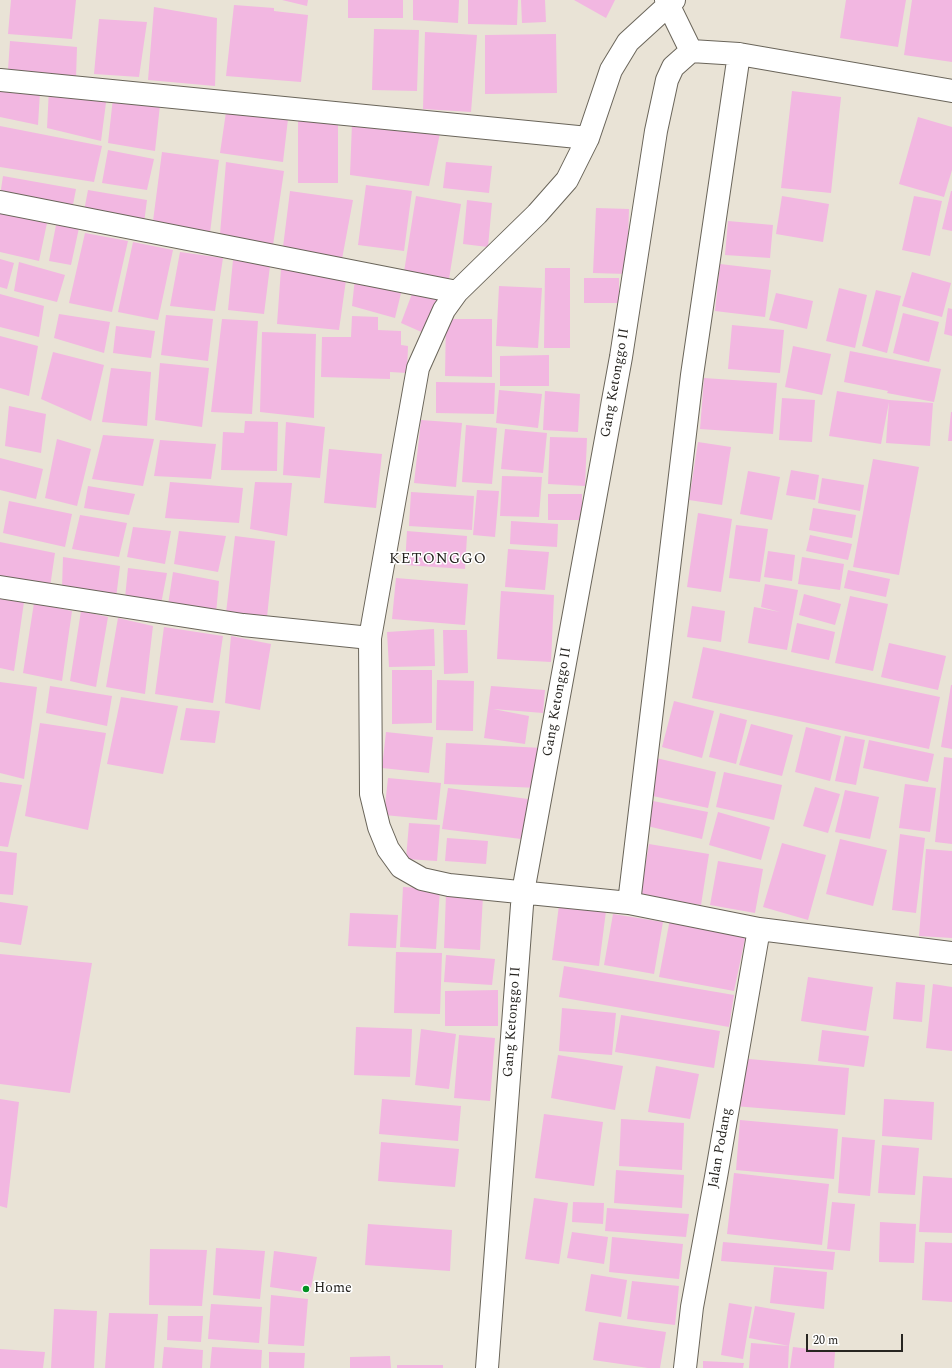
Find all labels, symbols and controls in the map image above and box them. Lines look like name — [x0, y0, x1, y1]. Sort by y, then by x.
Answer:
street label: Gang Ketonggo II — [598, 327, 634, 439]
district label: KETONGGO — [389, 551, 487, 569]
street label: Gang Ketonggo II — [540, 646, 576, 758]
street label: Gang Ketonggo II — [501, 966, 525, 1078]
street label: Jalan Podang — [706, 1107, 736, 1189]
place label: Home — [314, 1281, 352, 1297]
marker: Home — [301, 1284, 311, 1294]
scale bar — [808, 1326, 905, 1352]
text: 20 m — [813, 1331, 838, 1350]

